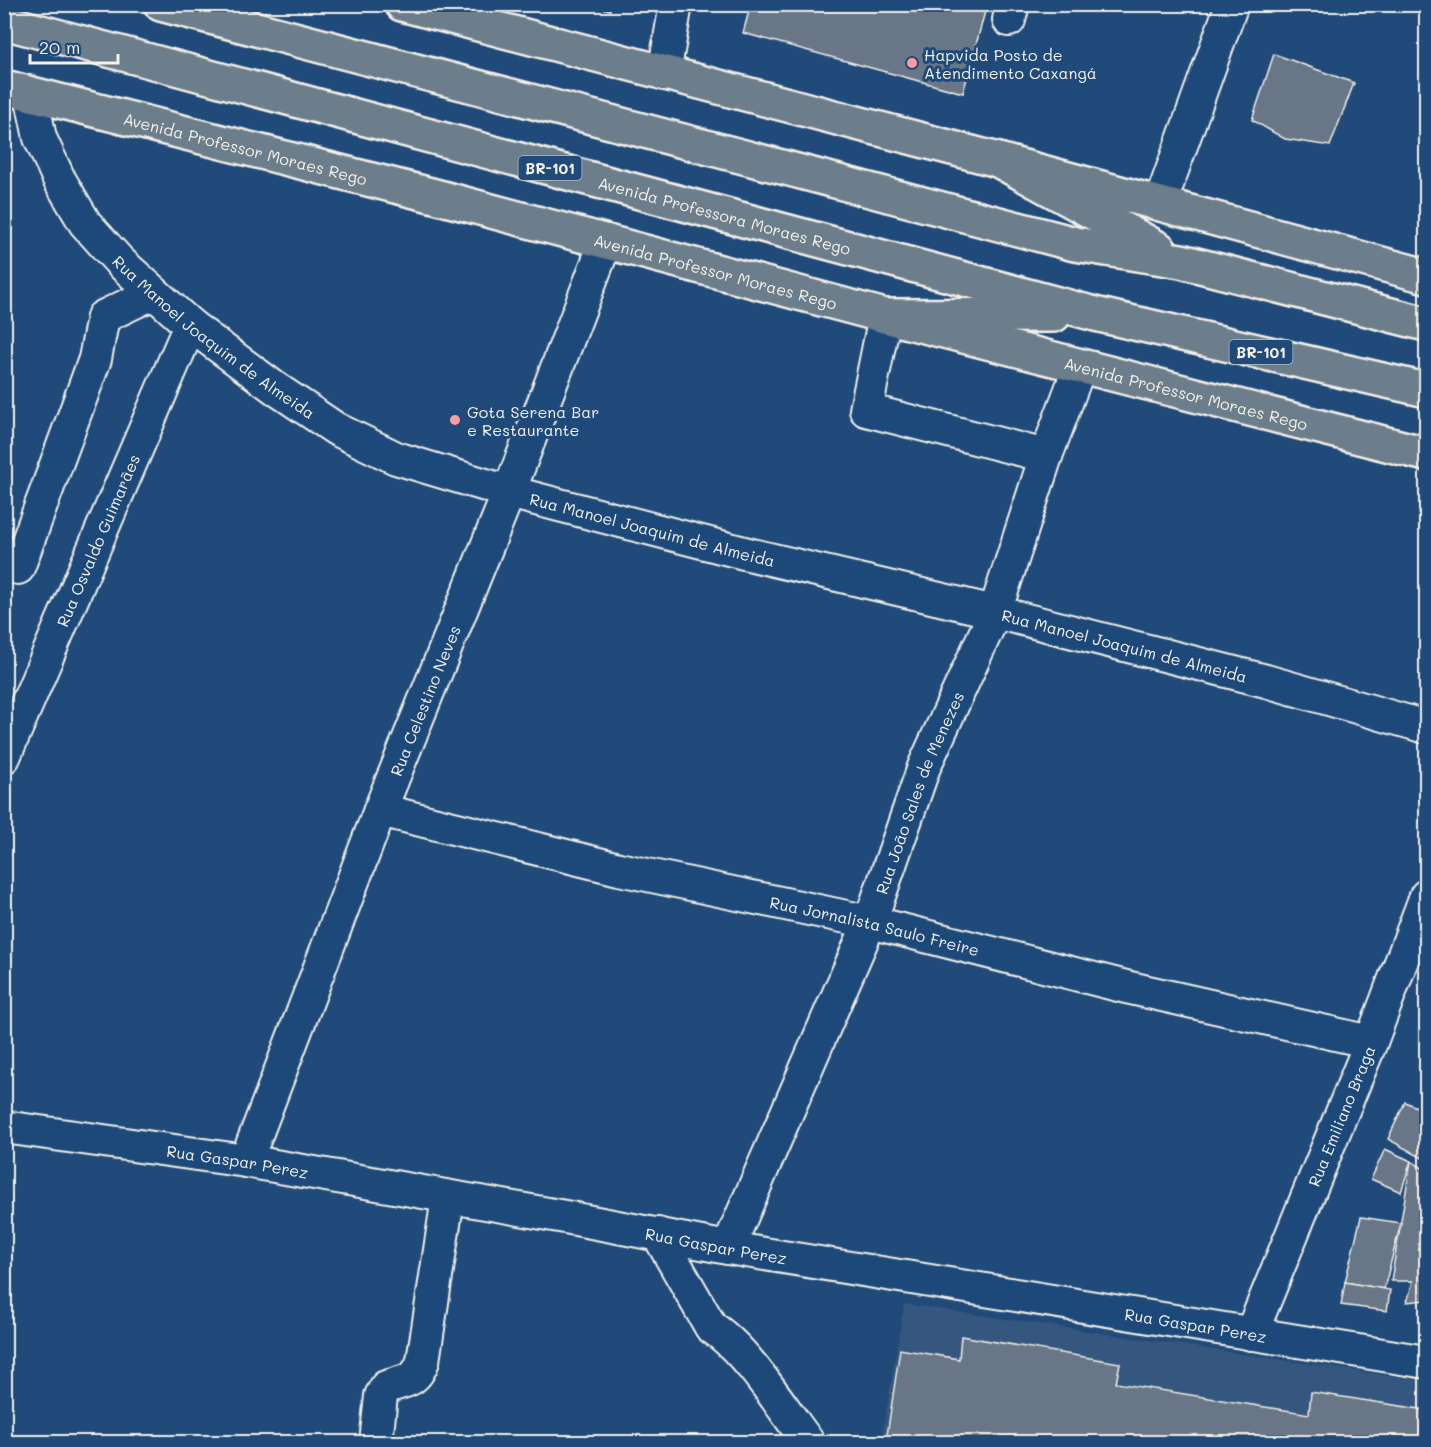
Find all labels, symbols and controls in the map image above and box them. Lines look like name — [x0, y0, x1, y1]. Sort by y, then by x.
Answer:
scale bar — [30, 27, 118, 65]
text: 20 m — [39, 35, 80, 59]
place label: Hapvida Posto de Atendimento Caxangá — [924, 44, 1097, 83]
marker: Hapvida Posto de Atendimento Caxangá — [905, 56, 919, 70]
street label: Avenida Professor Moraes Rego — [121, 107, 369, 189]
road number: BR-101 — [518, 156, 582, 180]
street label: Avenida Professora Moraes Rego — [596, 171, 853, 259]
street label: Avenida Professor Moraes Rego — [592, 228, 839, 313]
street label: Rua Manoel Joaquim de Almeida — [108, 251, 320, 423]
road number: BR-101 — [1230, 340, 1292, 364]
street label: Avenida Professor Moraes Rego — [1062, 352, 1310, 434]
place label: Gota Serena Bar e Restaurante — [467, 401, 599, 440]
marker: Gota Serena Bar e Restaurante — [448, 413, 462, 427]
street label: Rua Osvaldo Guimarães — [51, 451, 144, 630]
street label: Rua Manoel Joaquim de Almeida — [528, 487, 777, 571]
street label: Rua Manoel Joaquim de Almeida — [1000, 604, 1249, 686]
street label: Rua Celestino Neves — [385, 622, 464, 779]
street label: Rua João Sales de Menezes — [870, 688, 968, 897]
street label: Rua Jornalista Saulo Freire — [768, 891, 982, 960]
street label: Rua Emiliano Braga — [1302, 1042, 1379, 1189]
street label: Rua Gaspar Perez — [165, 1139, 310, 1182]
street label: Rua Gaspar Perez — [644, 1222, 788, 1268]
street label: Rua Gaspar Perez — [1123, 1302, 1268, 1346]

